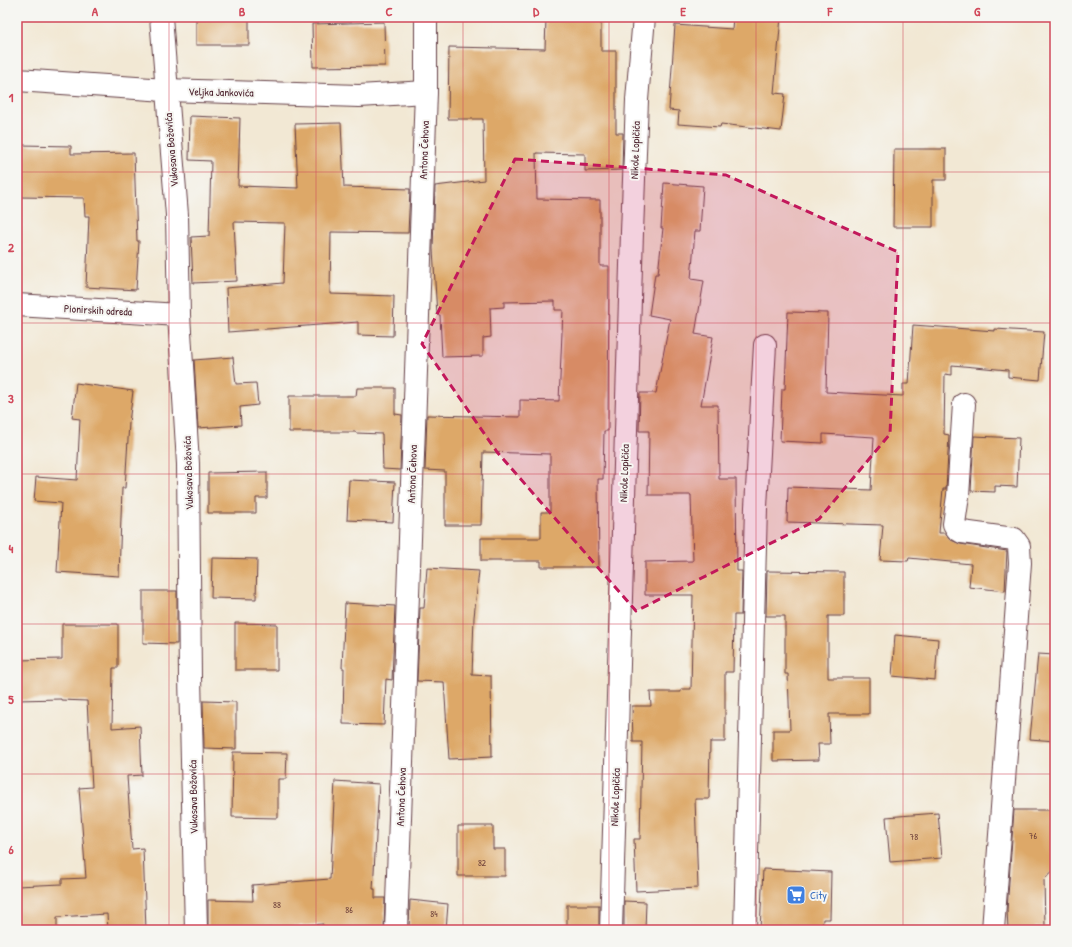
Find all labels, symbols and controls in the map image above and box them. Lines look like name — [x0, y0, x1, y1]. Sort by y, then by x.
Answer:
text: A — [92, 2, 99, 20]
text: B — [239, 2, 246, 20]
text: C — [385, 2, 393, 20]
text: D — [533, 2, 540, 20]
text: E — [680, 2, 686, 20]
text: F — [827, 2, 834, 20]
text: G — [974, 2, 981, 20]
street label: Veljka Jankovića — [188, 84, 254, 100]
text: 1 — [9, 88, 14, 106]
street label: Vukosava Božovića — [161, 112, 181, 187]
street label: Antona Čehova — [416, 120, 432, 179]
street label: Nikole Lopičića — [627, 120, 643, 179]
text: 2 — [8, 238, 15, 256]
street label: Pionirskih odreda — [64, 301, 133, 319]
text: 3 — [8, 389, 14, 407]
street label: Vukosava Božovića — [180, 435, 196, 510]
street label: Nikole Lopičića — [616, 443, 632, 502]
street label: Antona Čehova — [404, 444, 420, 503]
text: 4 — [9, 539, 14, 557]
text: 5 — [8, 690, 14, 708]
street label: Vukosava Božovića — [185, 759, 201, 834]
street label: Antona Čehova — [393, 767, 409, 826]
street label: Nikole Lopičića — [607, 767, 623, 826]
house number: 76 — [1029, 830, 1037, 842]
house number: 78 — [910, 831, 918, 843]
text: 6 — [8, 840, 14, 858]
house number: 82 — [478, 857, 487, 869]
supermarket icon: City — [785, 884, 807, 906]
place label: City — [810, 888, 827, 902]
house number: 88 — [273, 899, 281, 911]
house number: 86 — [345, 904, 353, 916]
house number: 84 — [430, 908, 438, 920]

